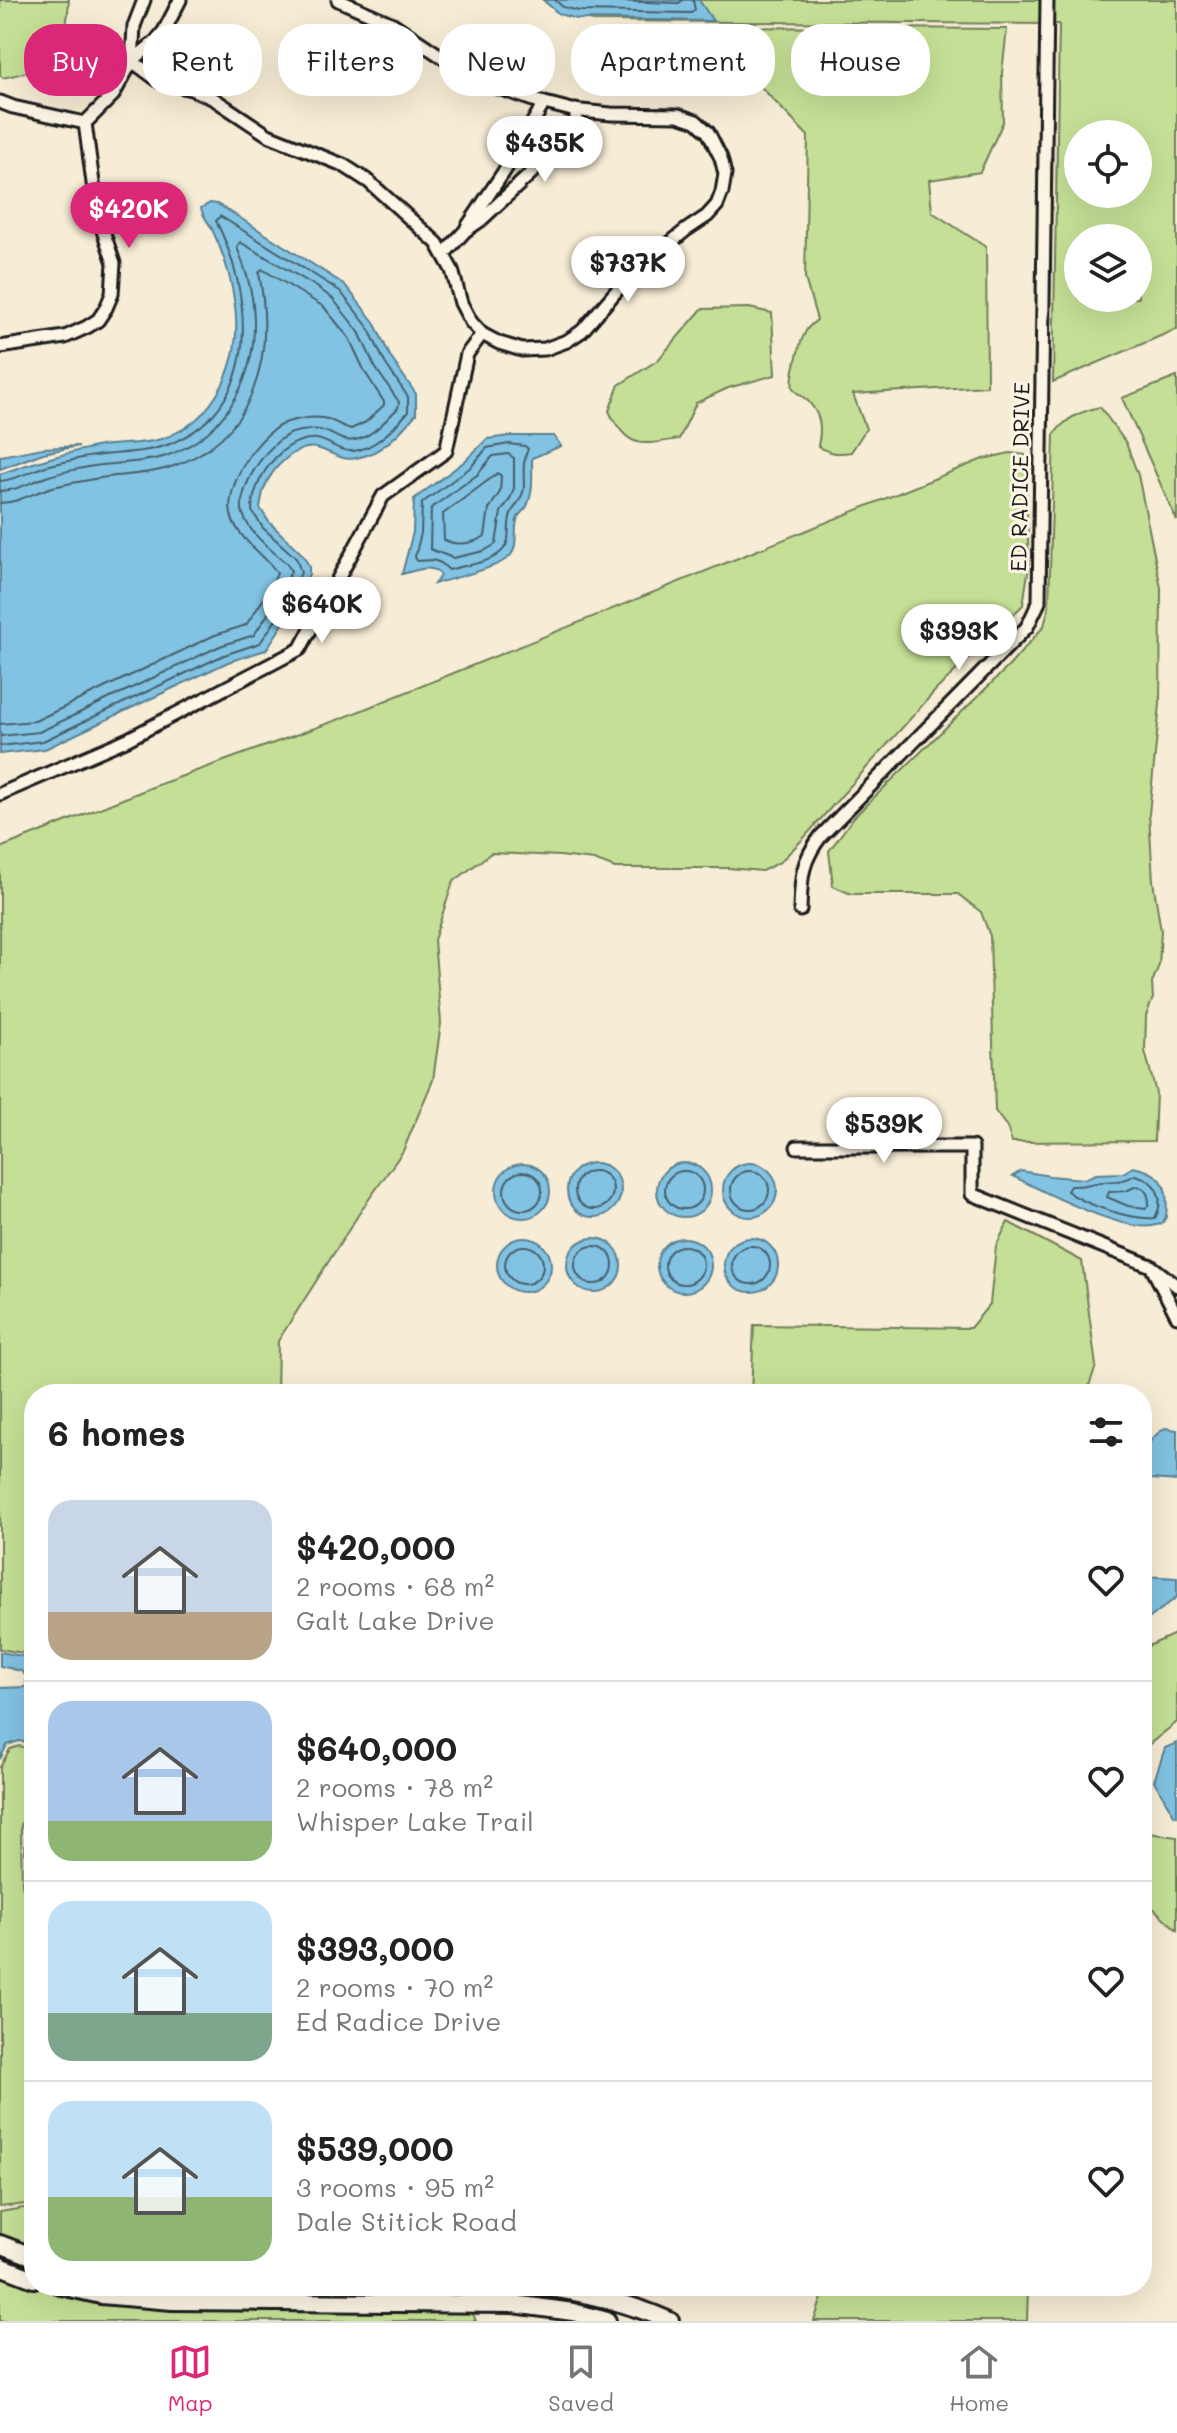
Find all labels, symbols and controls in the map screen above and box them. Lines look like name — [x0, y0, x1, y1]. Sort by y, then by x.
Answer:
chip: Buy — [24, 24, 127, 96]
chip: Rent — [143, 24, 262, 96]
chip: Filters — [278, 24, 423, 96]
chip: New — [439, 24, 555, 96]
chip: Apartment — [571, 24, 775, 96]
chip: House — [791, 24, 930, 96]
pin: $435K — [489, 116, 601, 184]
map controls — [1064, 120, 1152, 312]
button: locate — [1064, 120, 1152, 208]
text: $435K — [505, 125, 585, 159]
pin: $420K — [73, 182, 185, 250]
text: $420K — [89, 191, 169, 225]
button: layers — [1064, 224, 1152, 312]
pin: $737K — [572, 236, 684, 304]
text: $737K — [589, 245, 667, 279]
street label: ED RADICE DRIVE — [1003, 382, 1036, 572]
pin: $640K — [266, 577, 378, 645]
text: $640K — [281, 586, 363, 620]
pin: $393K — [903, 604, 1015, 672]
text: $393K — [919, 613, 999, 647]
pin: $539K — [828, 1097, 940, 1165]
text: $539K — [844, 1106, 924, 1140]
text: 6 homes — [48, 1410, 186, 1455]
icon: filters — [1084, 1410, 1128, 1454]
text: $420,000 — [296, 1524, 455, 1569]
icon: home — [112, 1532, 208, 1628]
icon: heart — [1084, 1558, 1128, 1602]
text: 2 rooms · 68 m² — [296, 1569, 494, 1603]
text: Galt Lake Drive — [296, 1603, 495, 1637]
text: $640,000 — [296, 1725, 457, 1770]
icon: home — [112, 1733, 208, 1829]
icon: heart — [1084, 1759, 1128, 1803]
text: 2 rooms · 78 m² — [296, 1770, 493, 1804]
text: Whisper Lake Trail — [296, 1804, 534, 1838]
text: $393,000 — [296, 1925, 454, 1970]
icon: home — [112, 1933, 208, 2029]
icon: heart — [1084, 1959, 1128, 2003]
text: 2 rooms · 70 m² — [296, 1970, 493, 2004]
text: Ed Radice Drive — [296, 2004, 501, 2038]
text: $539,000 — [296, 2125, 454, 2170]
icon: home — [112, 2133, 208, 2229]
icon: heart — [1084, 2159, 1128, 2203]
text: 3 rooms · 95 m² — [296, 2170, 494, 2204]
text: Dale Stitick Road — [296, 2204, 517, 2238]
tab: Map — [168, 2340, 213, 2417]
tab: Saved — [548, 2340, 614, 2417]
tab: Home — [949, 2340, 1009, 2417]

